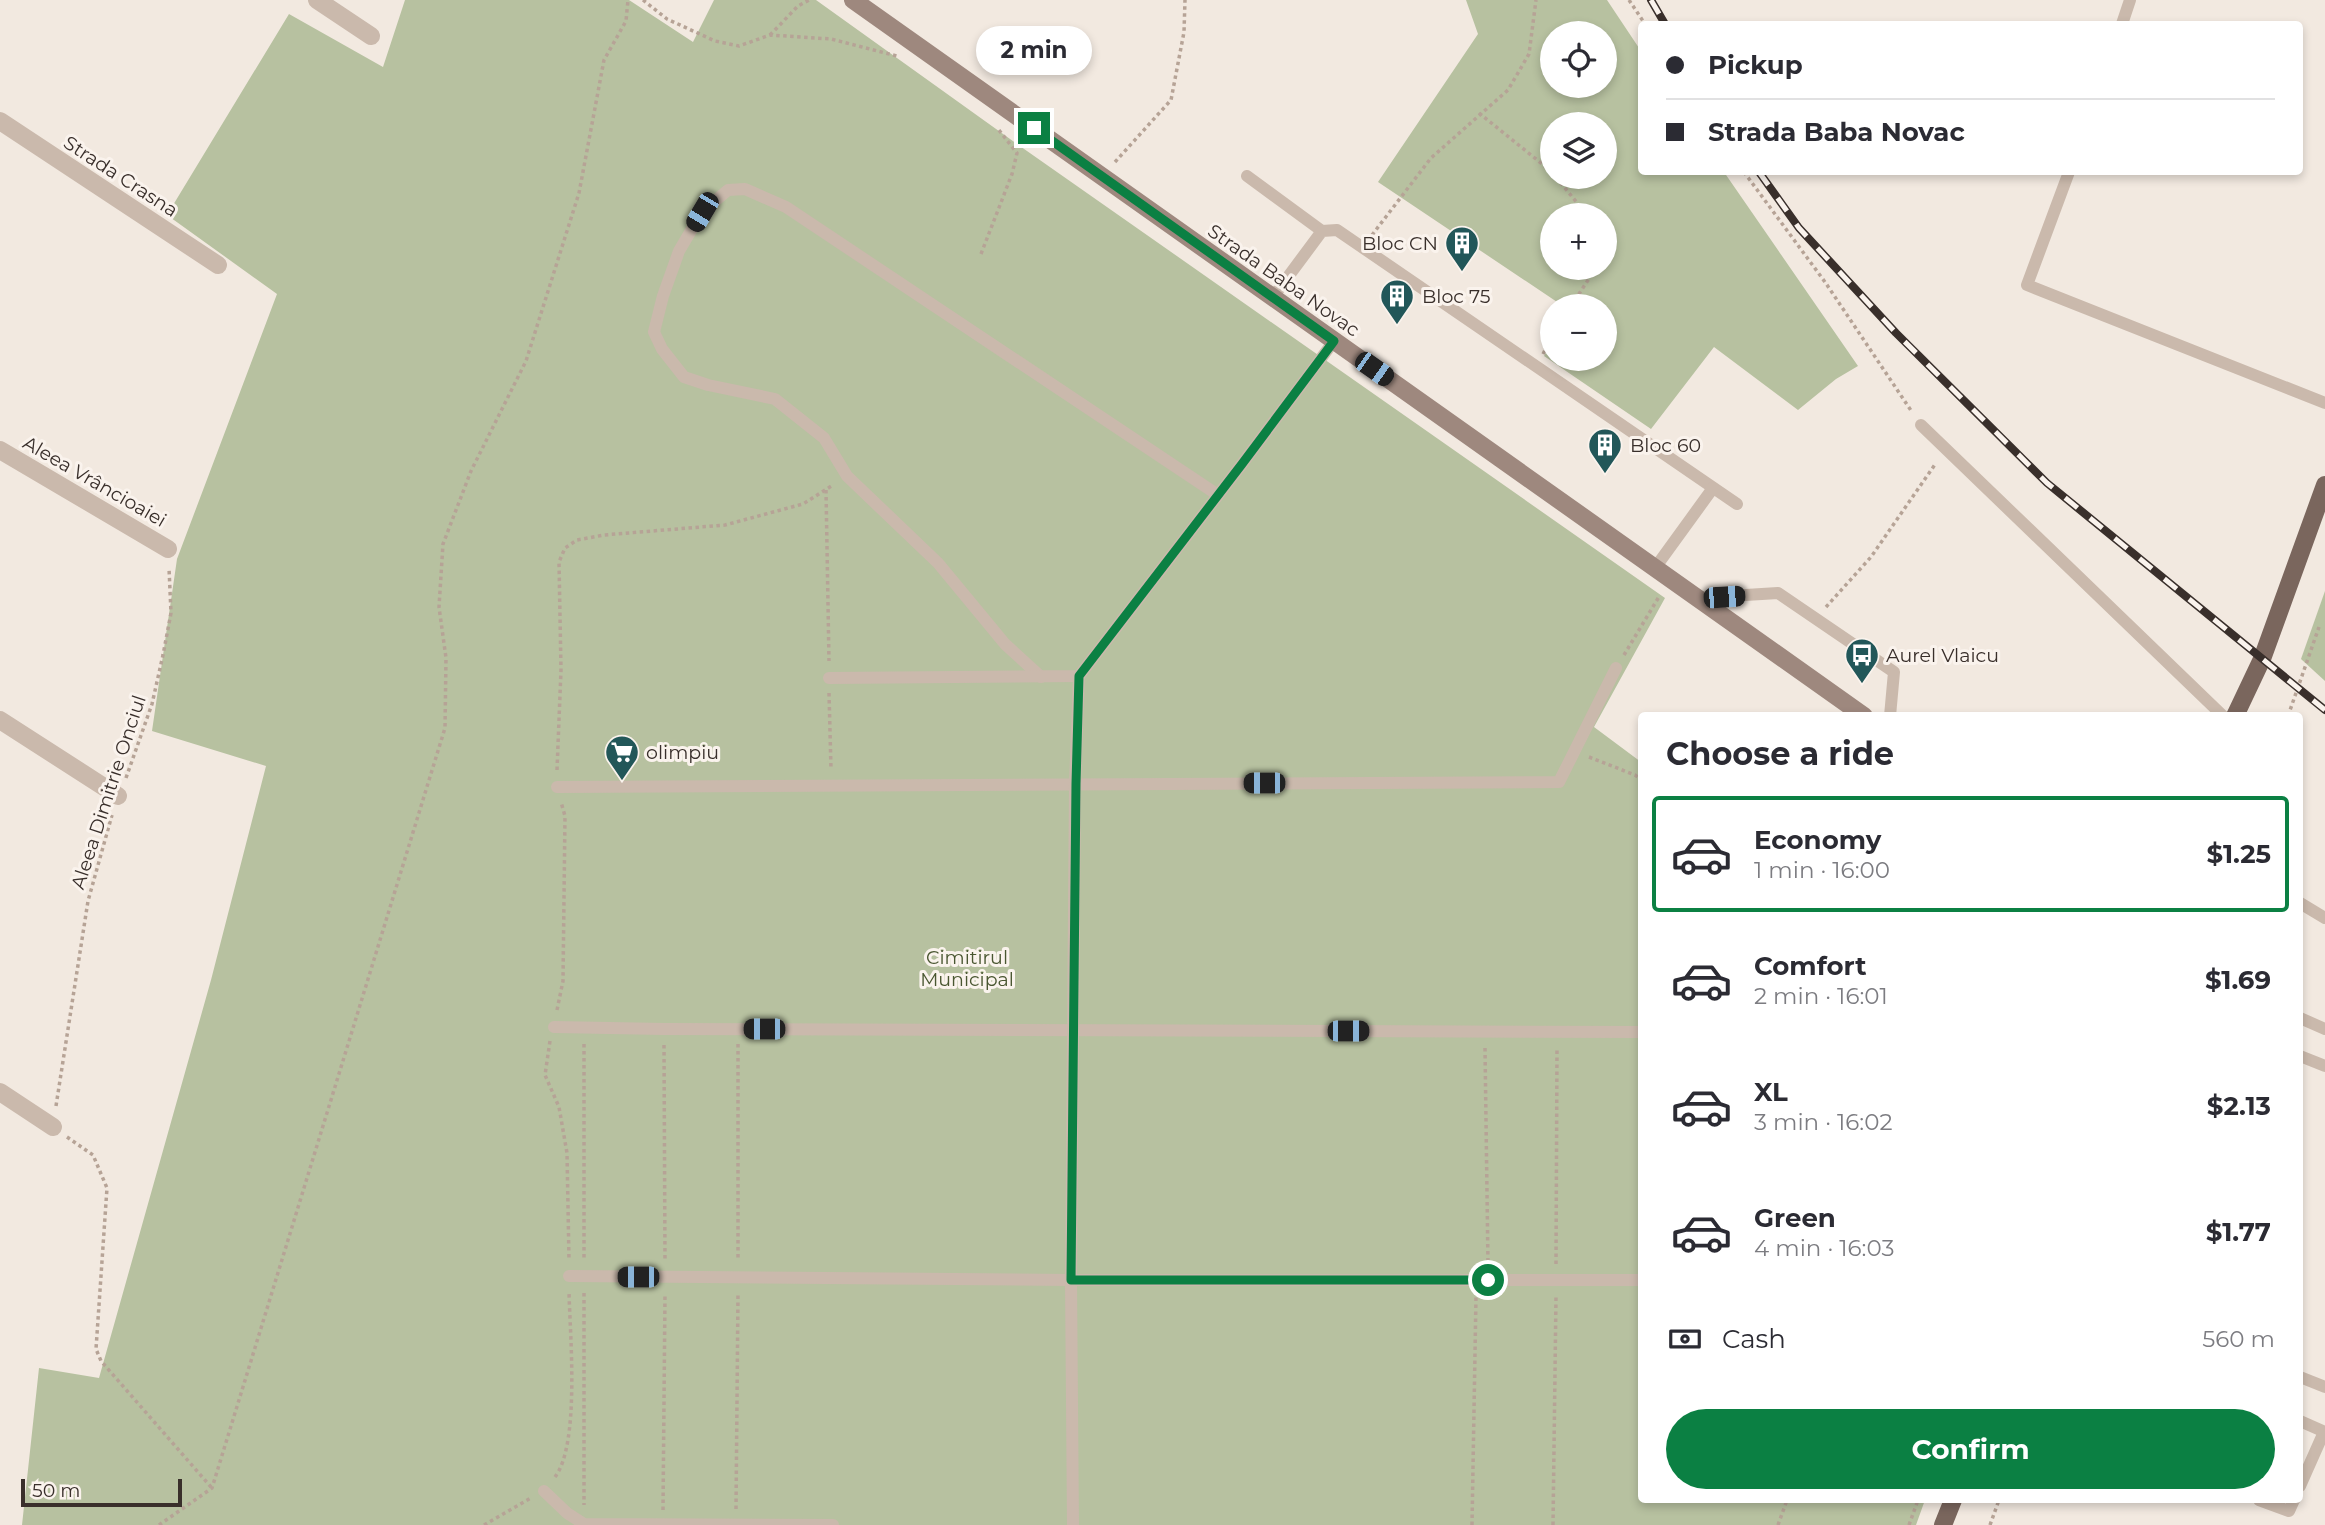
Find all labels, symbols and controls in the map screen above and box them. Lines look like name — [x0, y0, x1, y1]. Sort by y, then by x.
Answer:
map controls — [1540, 21, 1617, 371]
button: locate — [1540, 21, 1617, 98]
callout: 2 min — [976, 26, 1092, 76]
text: 2 min — [1000, 36, 1068, 64]
text: Pickup — [1708, 49, 1803, 81]
route end — [1018, 112, 1050, 144]
button: layers — [1540, 112, 1617, 189]
text: Strada Baba Novac — [1708, 116, 1965, 148]
street label: Strada Crasna — [59, 131, 182, 222]
car — [683, 189, 722, 235]
button: + — [1540, 203, 1617, 280]
street label: Strada Baba Novac — [1203, 219, 1364, 341]
building icon: Bloc CN — [1443, 224, 1481, 273]
place label: Bloc CN — [1362, 232, 1438, 255]
building icon: Bloc 75 — [1378, 277, 1416, 326]
place label: Bloc 75 — [1422, 285, 1491, 308]
button: − — [1540, 294, 1617, 371]
car — [1351, 348, 1398, 390]
building icon: Bloc 60 — [1586, 426, 1624, 475]
street label: Aleea Vrâncioaiei — [19, 431, 170, 532]
place label: Bloc 60 — [1630, 434, 1701, 457]
car — [1703, 585, 1746, 609]
bus stop icon: Aurel Vlaicu — [1843, 636, 1881, 685]
place label: Aurel Vlaicu — [1886, 644, 1999, 667]
street label: Aleea Dimitrie Onciul — [66, 692, 151, 892]
supermarket icon: olimpiu — [603, 733, 641, 782]
text: Choose a ride — [1666, 734, 1894, 773]
place label: olimpiu — [646, 741, 719, 764]
car — [1244, 773, 1286, 794]
icon: car — [1670, 823, 1733, 886]
text: Economy — [1754, 824, 1881, 856]
text: $1.25 — [2207, 838, 2271, 870]
text: 1 min · 16:00 — [1754, 856, 1890, 884]
park label: Cimitirul Municipal — [920, 946, 1014, 991]
icon: car — [1670, 949, 1733, 1012]
text: Comfort — [1754, 950, 1866, 982]
text: $1.69 — [2205, 964, 2271, 996]
text: 2 min · 16:01 — [1754, 982, 1888, 1010]
car — [744, 1019, 786, 1040]
car — [1328, 1021, 1370, 1042]
icon: car — [1670, 1075, 1733, 1138]
text: XL — [1754, 1076, 1788, 1108]
text: $2.13 — [2207, 1090, 2271, 1122]
text: 3 min · 16:02 — [1754, 1108, 1892, 1136]
icon: car — [1670, 1201, 1733, 1264]
text: Green — [1754, 1202, 1836, 1234]
text: $1.77 — [2206, 1216, 2271, 1248]
text: 4 min · 16:03 — [1754, 1234, 1894, 1262]
route start — [1472, 1264, 1504, 1296]
car — [618, 1267, 660, 1288]
icon: cash — [1666, 1320, 1704, 1358]
text: Cash — [1722, 1323, 1786, 1355]
text: 560 m — [2202, 1325, 2275, 1353]
button: Confirm — [1666, 1409, 2275, 1489]
scale bar — [21, 1476, 182, 1508]
text: 50 m — [32, 1479, 80, 1502]

